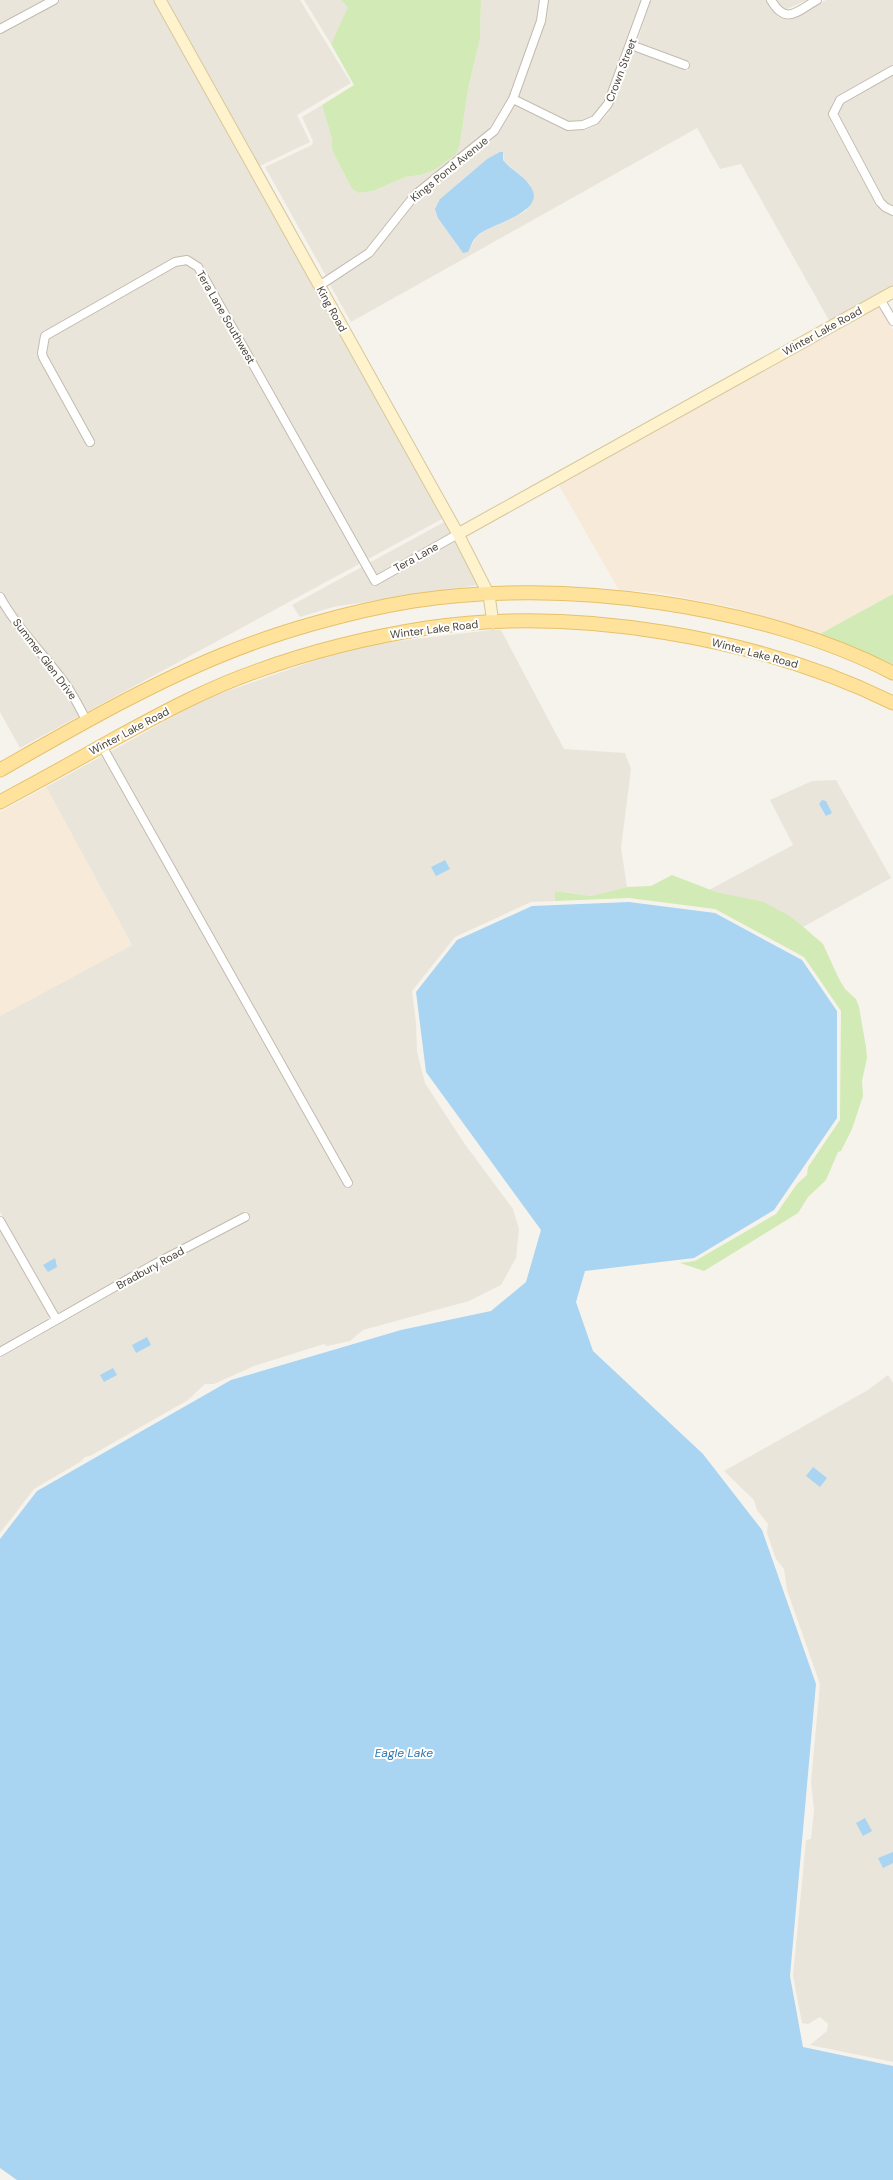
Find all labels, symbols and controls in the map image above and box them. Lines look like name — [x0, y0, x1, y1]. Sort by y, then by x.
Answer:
street label: Crown Street — [602, 36, 640, 104]
street label: Kings Pond Avenue — [407, 133, 491, 205]
street label: Tera Lane Southwest — [194, 268, 258, 366]
street label: King Road — [314, 284, 350, 334]
street label: Winter Lake Road — [780, 303, 864, 359]
street label: Tera Lane — [391, 539, 441, 575]
street label: Summer Glen Drive — [10, 616, 80, 702]
street label: Winter Lake Road — [389, 617, 479, 641]
street label: Winter Lake Road — [710, 635, 800, 671]
street label: Winter Lake Road — [87, 704, 172, 758]
street label: Bradbury Road — [114, 1244, 186, 1292]
water label: Eagle Lake — [375, 1745, 433, 1761]

